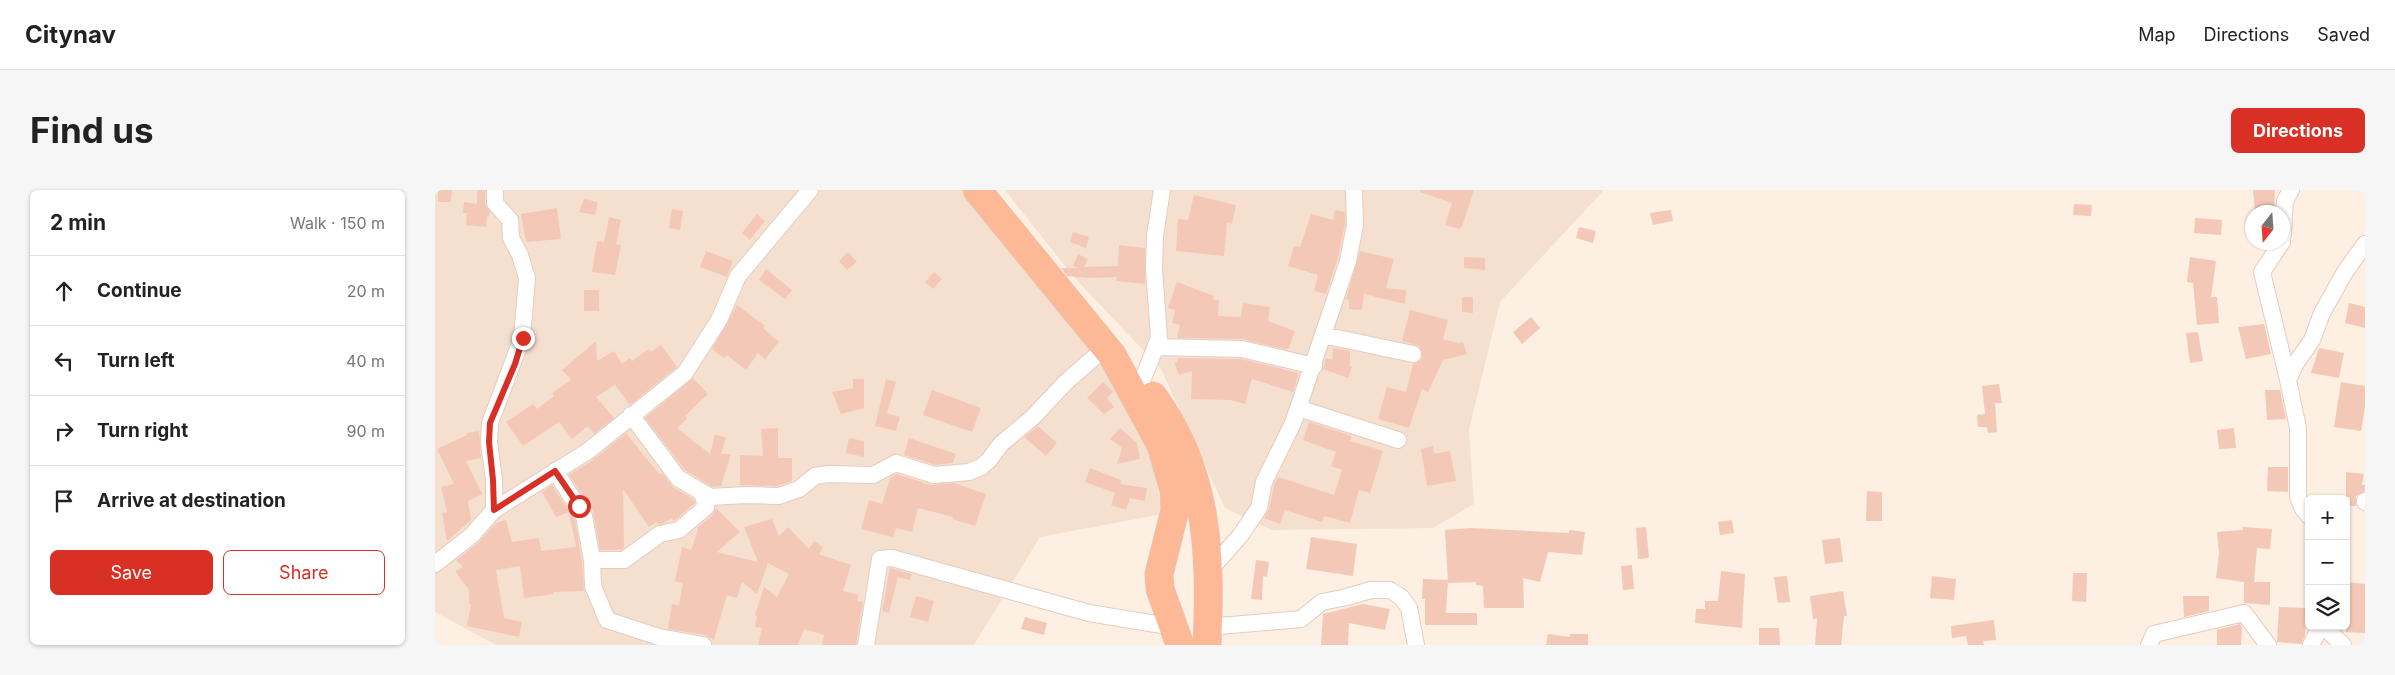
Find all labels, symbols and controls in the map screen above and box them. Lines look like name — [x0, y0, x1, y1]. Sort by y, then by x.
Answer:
text: Citynav — [25, 20, 116, 49]
text: Map — [2138, 24, 2176, 45]
text: Directions — [2204, 24, 2289, 45]
text: Saved — [2317, 24, 2370, 45]
button: Directions — [2231, 108, 2365, 153]
text: Find us — [30, 109, 154, 151]
north arrow — [2245, 205, 2290, 250]
text: 2 min — [50, 210, 106, 235]
text: Walk · 150 m — [290, 213, 385, 233]
icon: ahead — [50, 277, 78, 305]
text: Continue — [97, 279, 182, 302]
text: 20 m — [347, 281, 385, 301]
route end — [512, 327, 535, 350]
icon: left — [50, 347, 78, 375]
text: Turn left — [97, 349, 175, 372]
text: 40 m — [346, 351, 385, 371]
icon: right — [50, 417, 78, 445]
text: Turn right — [97, 419, 188, 442]
text: 90 m — [346, 421, 385, 441]
icon: arrive — [50, 487, 78, 515]
text: Arrive at destination — [97, 489, 286, 512]
route start — [568, 495, 591, 518]
map controls — [2305, 495, 2350, 630]
button: + — [2305, 495, 2350, 540]
button: − — [2305, 540, 2350, 585]
button: Save — [50, 550, 213, 595]
button: Share — [223, 550, 385, 595]
button: layers — [2305, 585, 2350, 630]

